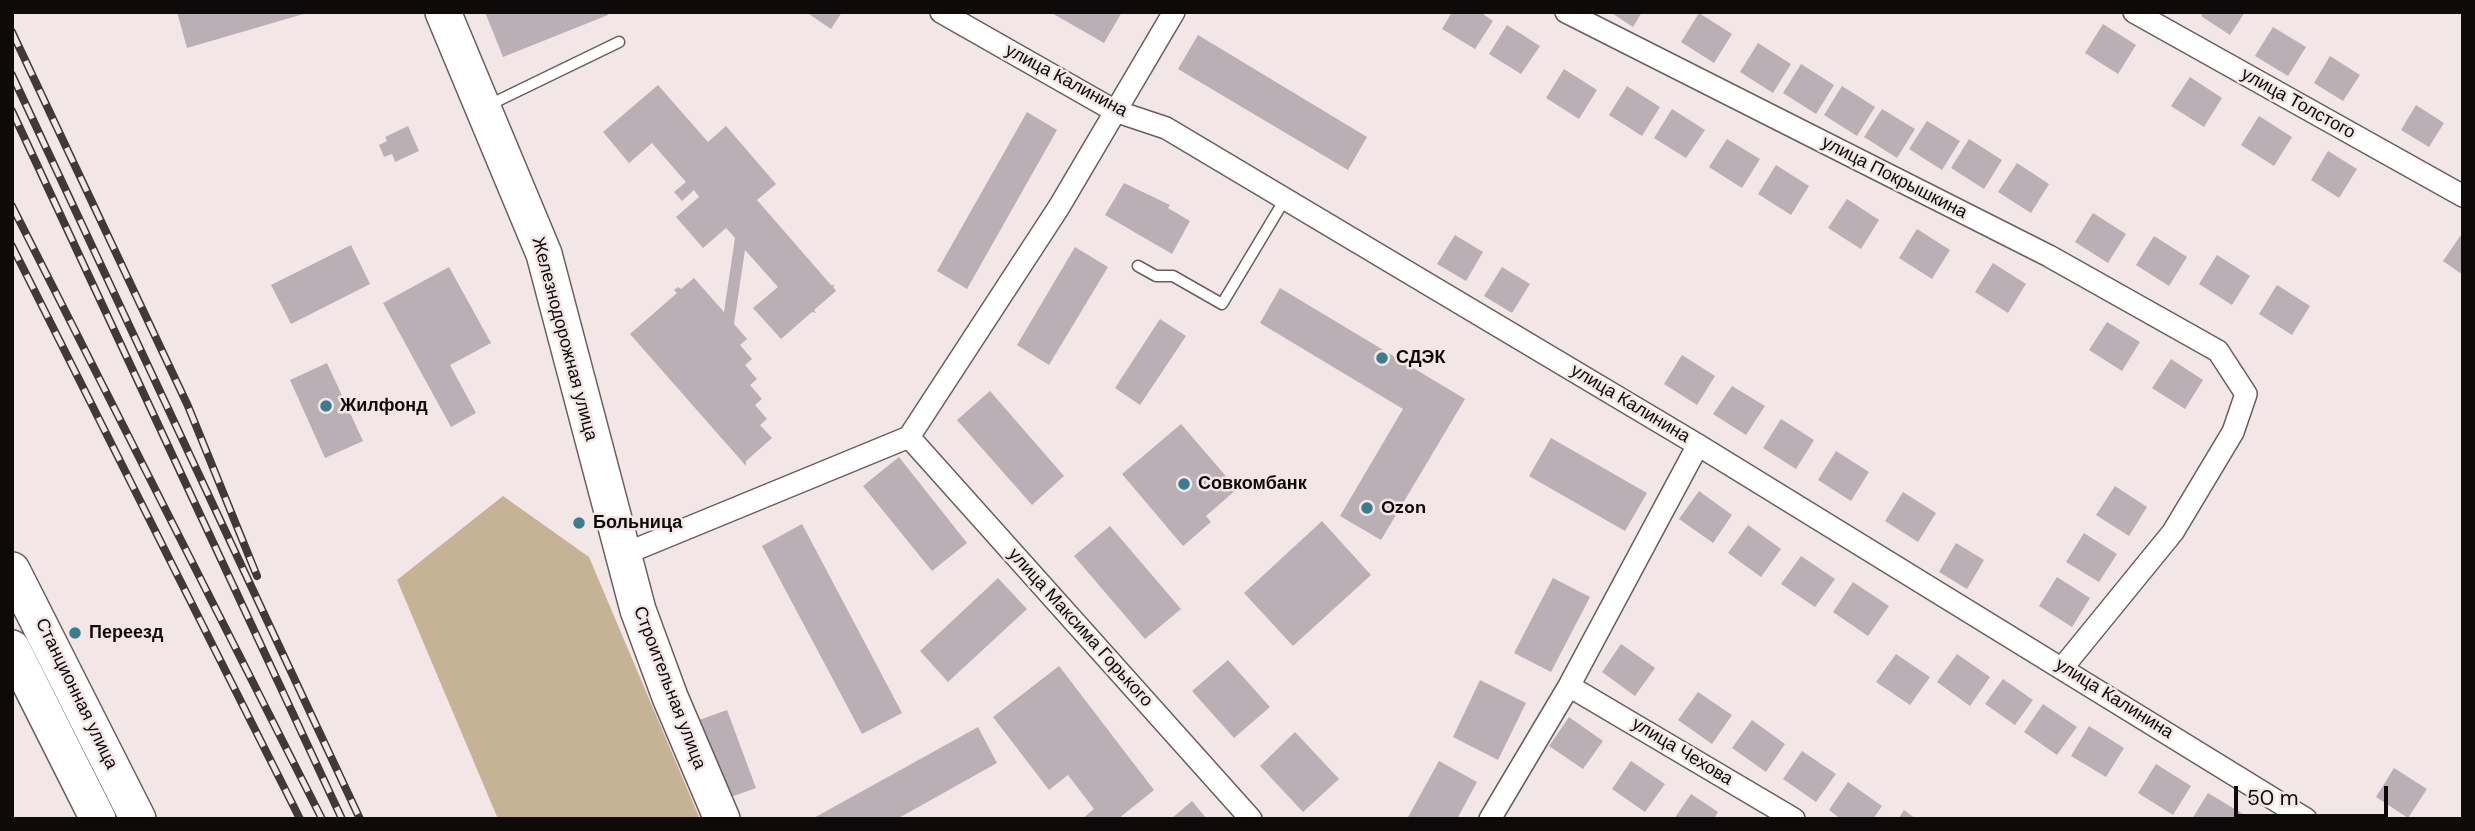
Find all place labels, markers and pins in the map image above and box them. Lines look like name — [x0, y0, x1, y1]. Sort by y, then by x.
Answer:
place label: СДЭК — [1396, 347, 1445, 369]
marker: СДЭК — [1374, 350, 1390, 366]
place label: Жилфонд — [340, 395, 428, 417]
marker: Жилфонд — [318, 398, 334, 414]
place label: Совкомбанк — [1198, 473, 1307, 495]
marker: Совкомбанк — [1176, 476, 1192, 492]
place label: Ozon — [1381, 497, 1426, 519]
marker: Ozon — [1359, 500, 1375, 516]
place label: Больница — [593, 512, 682, 534]
marker: Больница — [571, 515, 587, 531]
place label: Переезд — [89, 622, 163, 644]
marker: Переезд — [67, 625, 83, 641]

